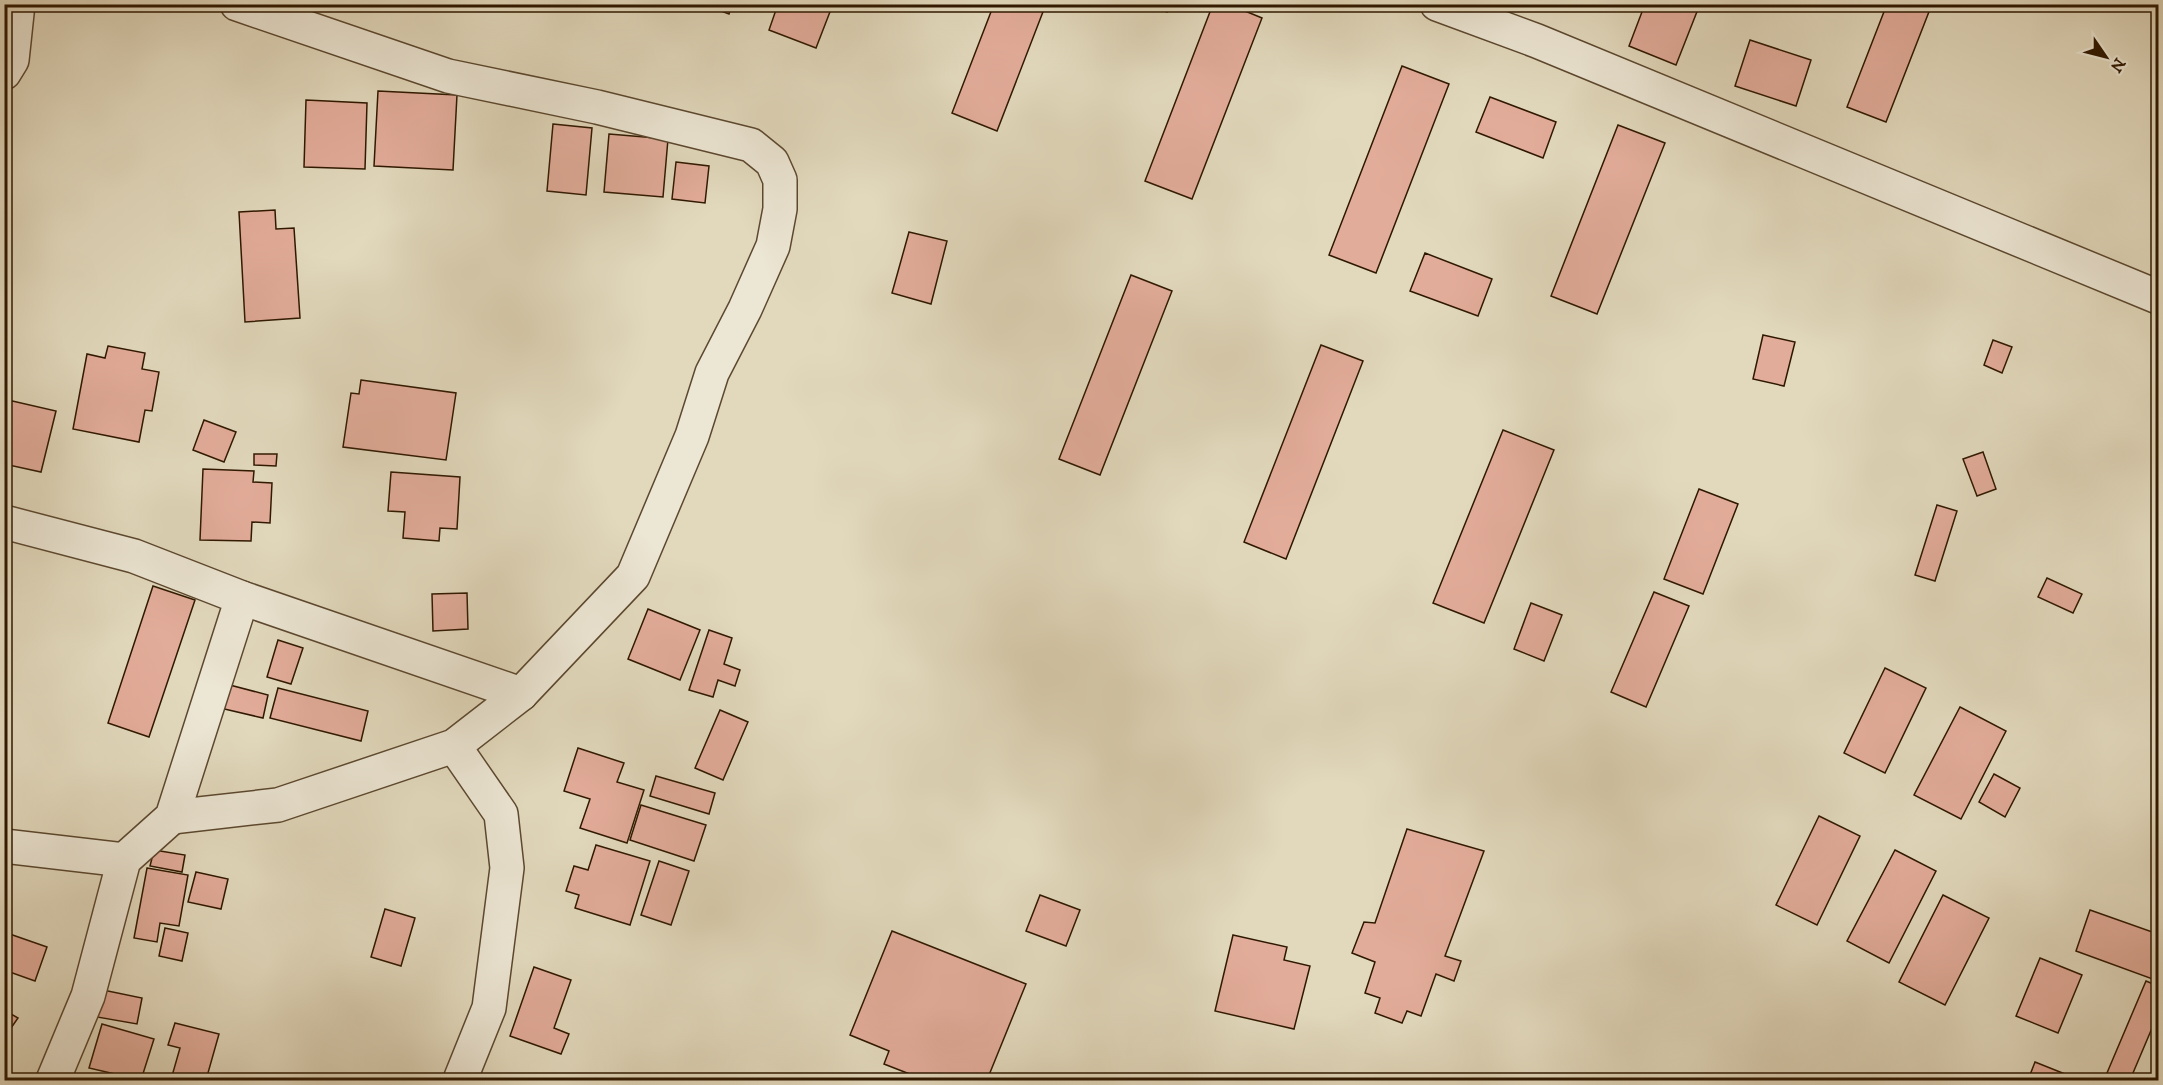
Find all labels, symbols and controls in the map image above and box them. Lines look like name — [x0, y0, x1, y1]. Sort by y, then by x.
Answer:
north arrow — [2076, 27, 2136, 87]
text: N — [2106, 54, 2129, 76]

